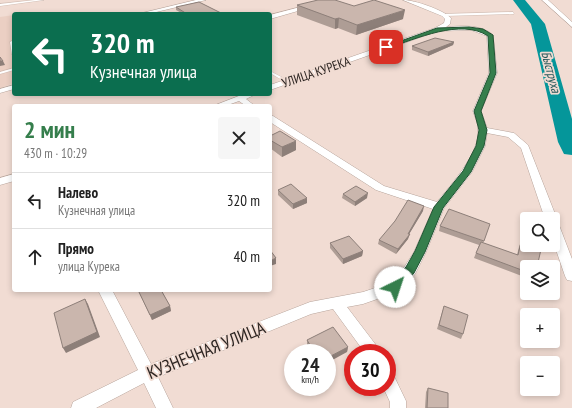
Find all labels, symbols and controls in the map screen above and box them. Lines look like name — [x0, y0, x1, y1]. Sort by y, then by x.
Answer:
text: 320 m — [90, 24, 154, 61]
icon: left — [24, 28, 76, 80]
pin — [369, 30, 403, 64]
icon: arrive — [375, 36, 397, 58]
water label: Быструха — [537, 49, 565, 95]
street label: УЛИЦА КУРЕКА — [280, 52, 353, 92]
text: Кузнечная улица — [90, 60, 197, 83]
text: 2 мин — [24, 114, 75, 145]
button: close — [218, 117, 260, 159]
text: 430 m · 10:29 — [24, 145, 87, 162]
text: Налево — [58, 183, 98, 202]
icon: left — [24, 190, 46, 212]
text: 320 m — [227, 191, 260, 210]
text: Кузнечная улица — [58, 202, 135, 219]
map controls — [520, 212, 560, 396]
button: search — [520, 212, 560, 252]
text: Прямо — [58, 239, 94, 258]
icon: ahead — [24, 246, 46, 268]
text: 40 m — [234, 247, 260, 266]
text: улица Курека — [58, 258, 120, 275]
button: layers — [520, 260, 560, 300]
position arrow — [374, 266, 416, 308]
button: + — [520, 308, 560, 348]
street label: КУЗНЕЧНАЯ УЛИЦА — [143, 316, 269, 384]
speed limit sign: 30 — [344, 344, 396, 396]
text: 24 — [300, 352, 320, 378]
button: − — [520, 356, 560, 396]
text: km/h — [301, 373, 319, 386]

